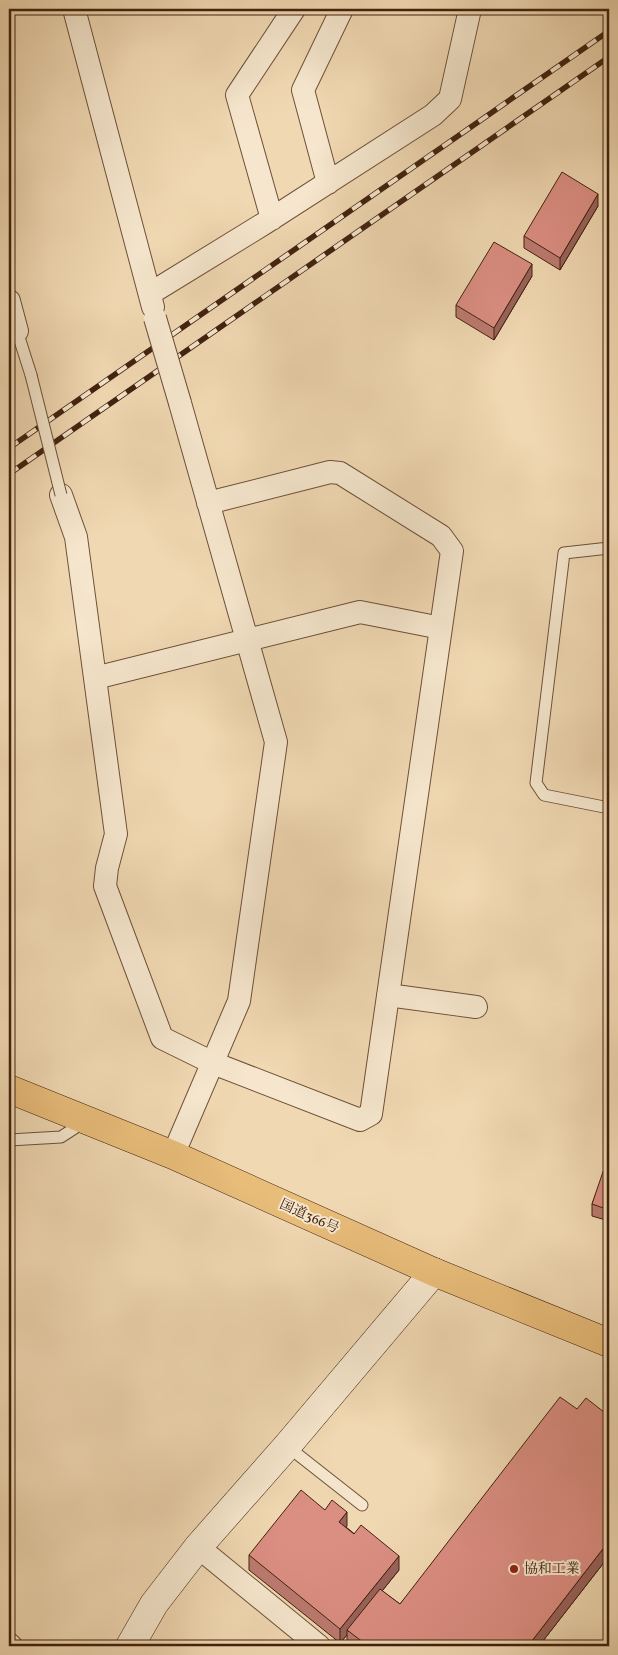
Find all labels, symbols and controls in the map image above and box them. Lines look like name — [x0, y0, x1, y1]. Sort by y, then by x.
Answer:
street label: 国道366号 — [276, 1195, 342, 1239]
place label: 協和工業 — [524, 1560, 580, 1579]
marker: 協和工業 — [508, 1563, 520, 1575]

